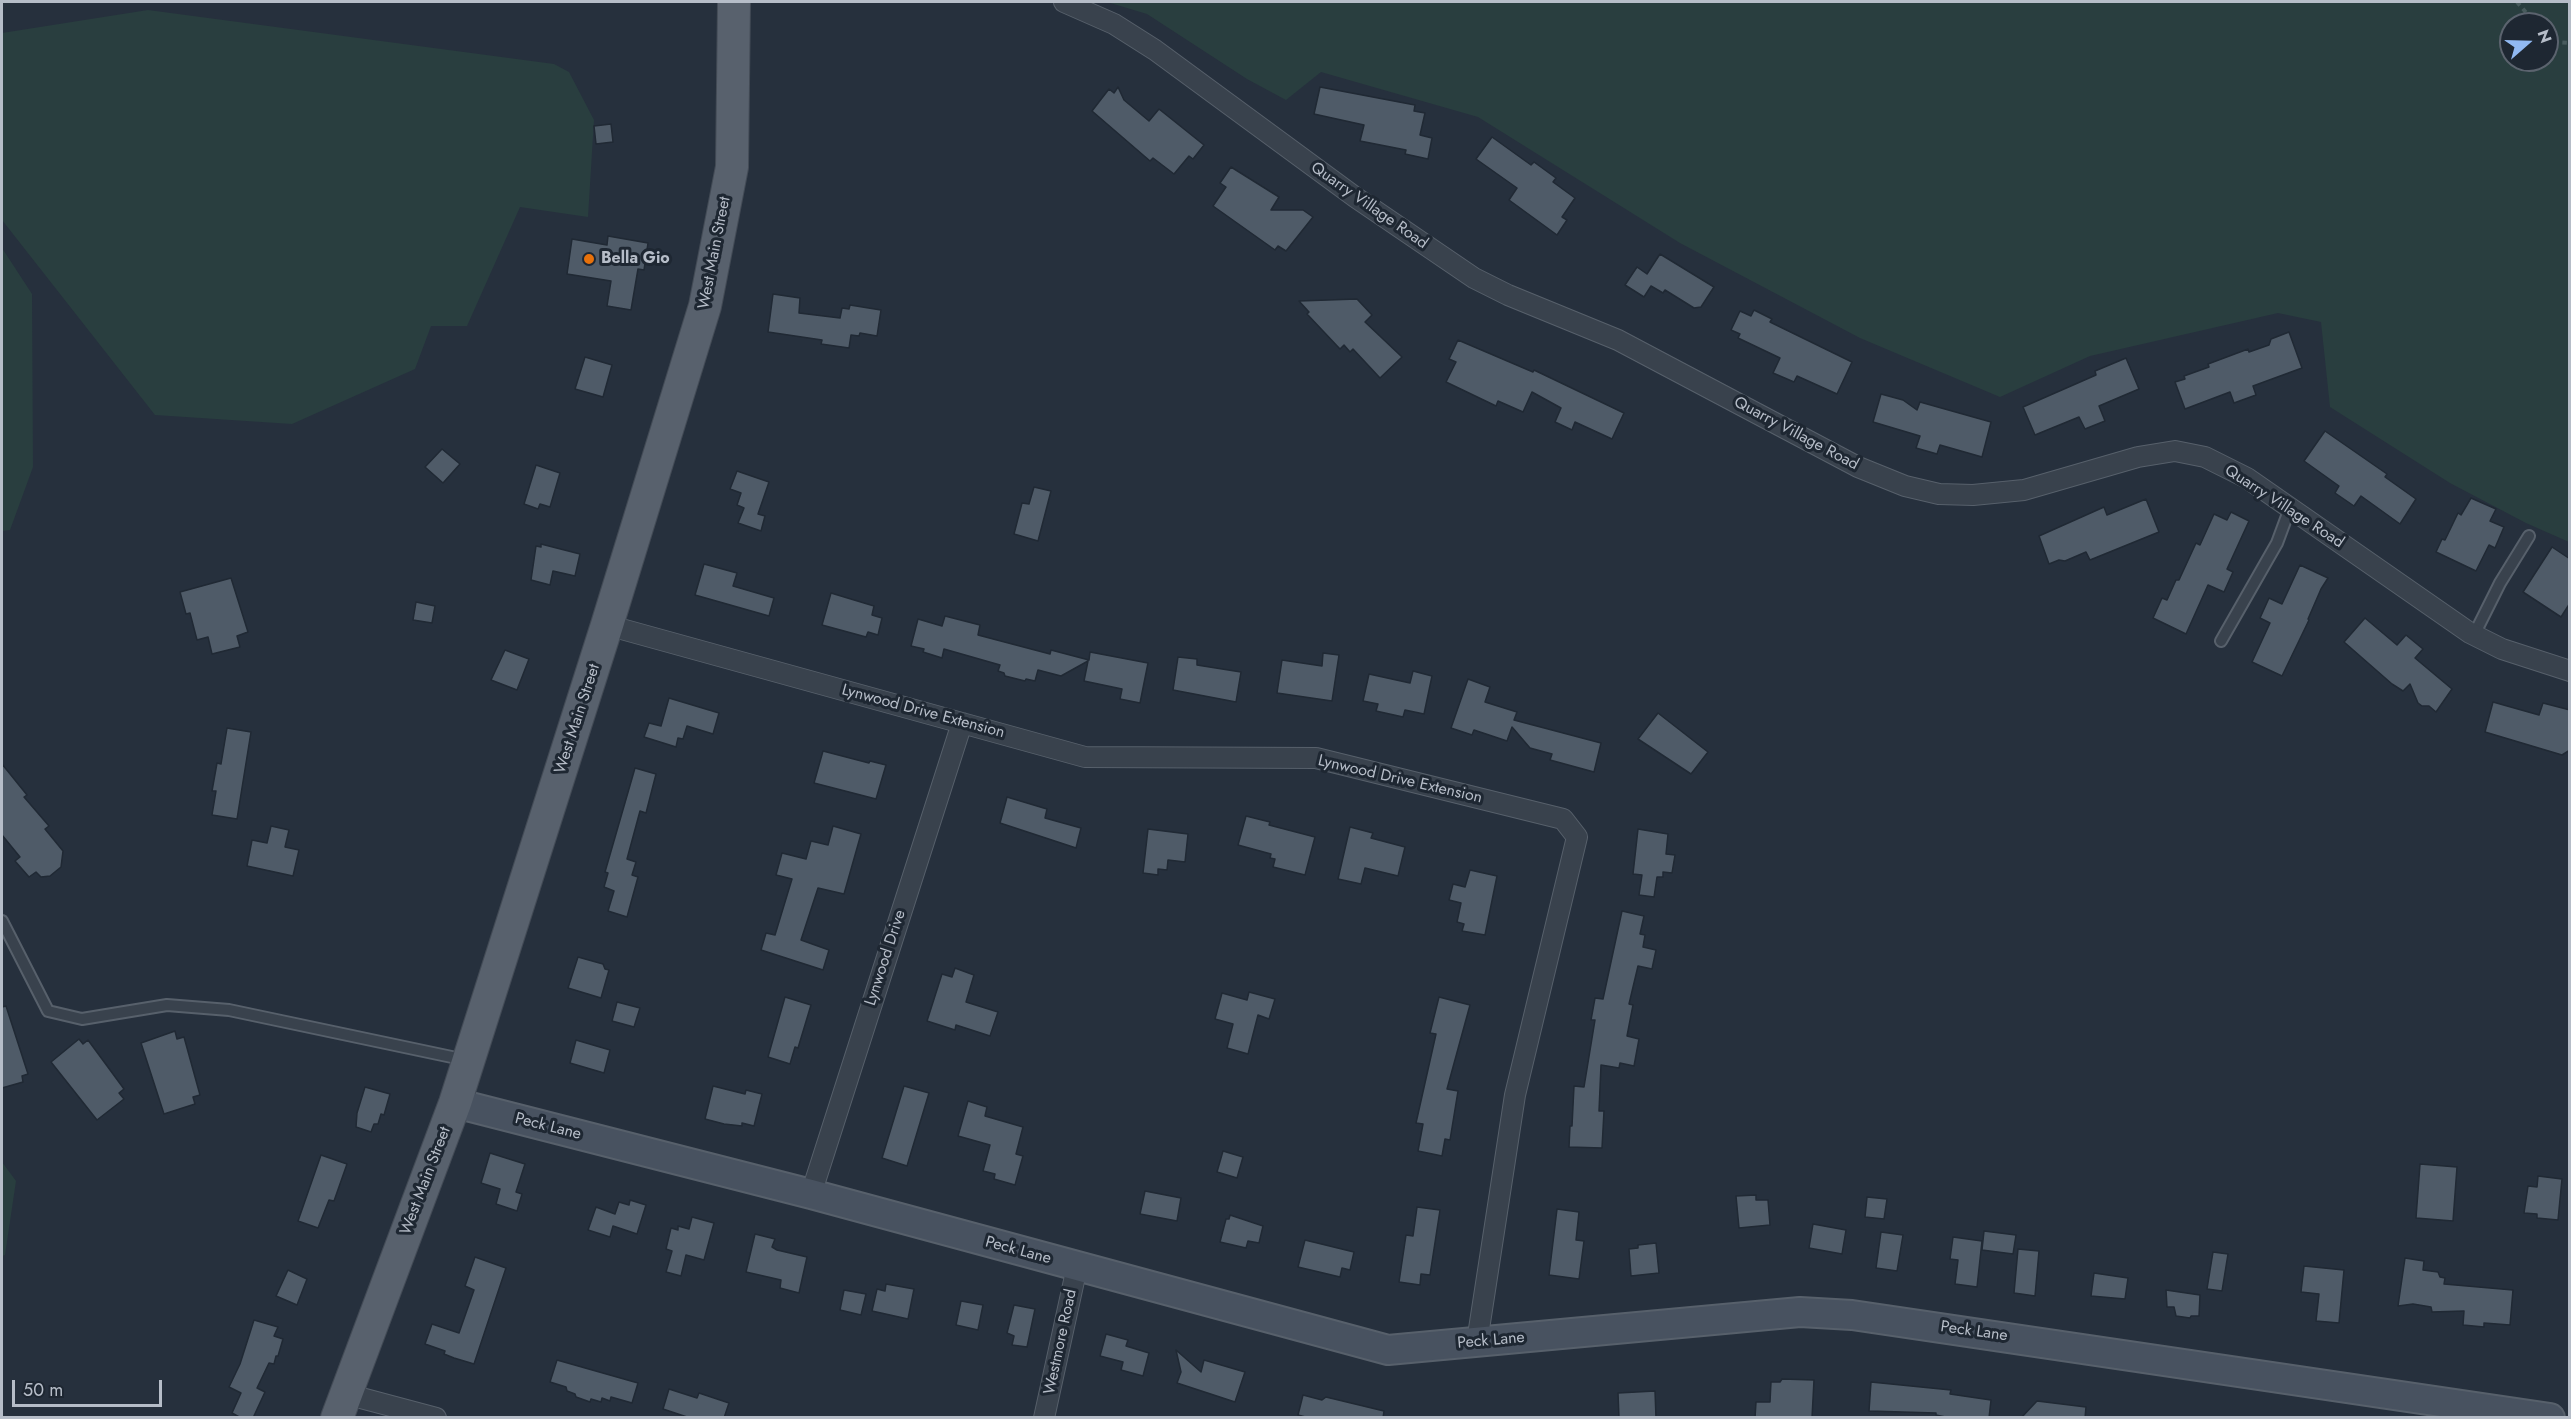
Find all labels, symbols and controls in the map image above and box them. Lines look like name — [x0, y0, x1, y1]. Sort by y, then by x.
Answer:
north arrow — [2499, 12, 2559, 72]
text: N — [2532, 26, 2557, 46]
street label: Quarry Village Road — [1307, 158, 1431, 254]
street label: West Main Street — [695, 195, 735, 311]
place label: Bella Gio — [601, 249, 670, 269]
marker: Bella Gio — [582, 252, 596, 266]
street label: Quarry Village Road — [1730, 393, 1862, 475]
street label: Quarry Village Road — [2221, 461, 2347, 553]
street label: West Main Street — [551, 662, 605, 776]
street label: Lynwood Drive Extension — [839, 681, 1007, 743]
street label: Lynwood Drive Extension — [1316, 752, 1484, 808]
street label: Lynwood Drive — [862, 908, 910, 1008]
street label: Peck Lane — [513, 1110, 583, 1144]
street label: West Main Street — [397, 1124, 455, 1238]
street label: Peck Lane — [983, 1233, 1053, 1269]
street label: Westmore Road — [1040, 1288, 1082, 1396]
street label: Peck Lane — [1939, 1318, 2009, 1346]
street label: Peck Lane — [1457, 1328, 1525, 1354]
scale bar — [15, 1368, 165, 1406]
text: 50 m — [23, 1377, 63, 1403]

